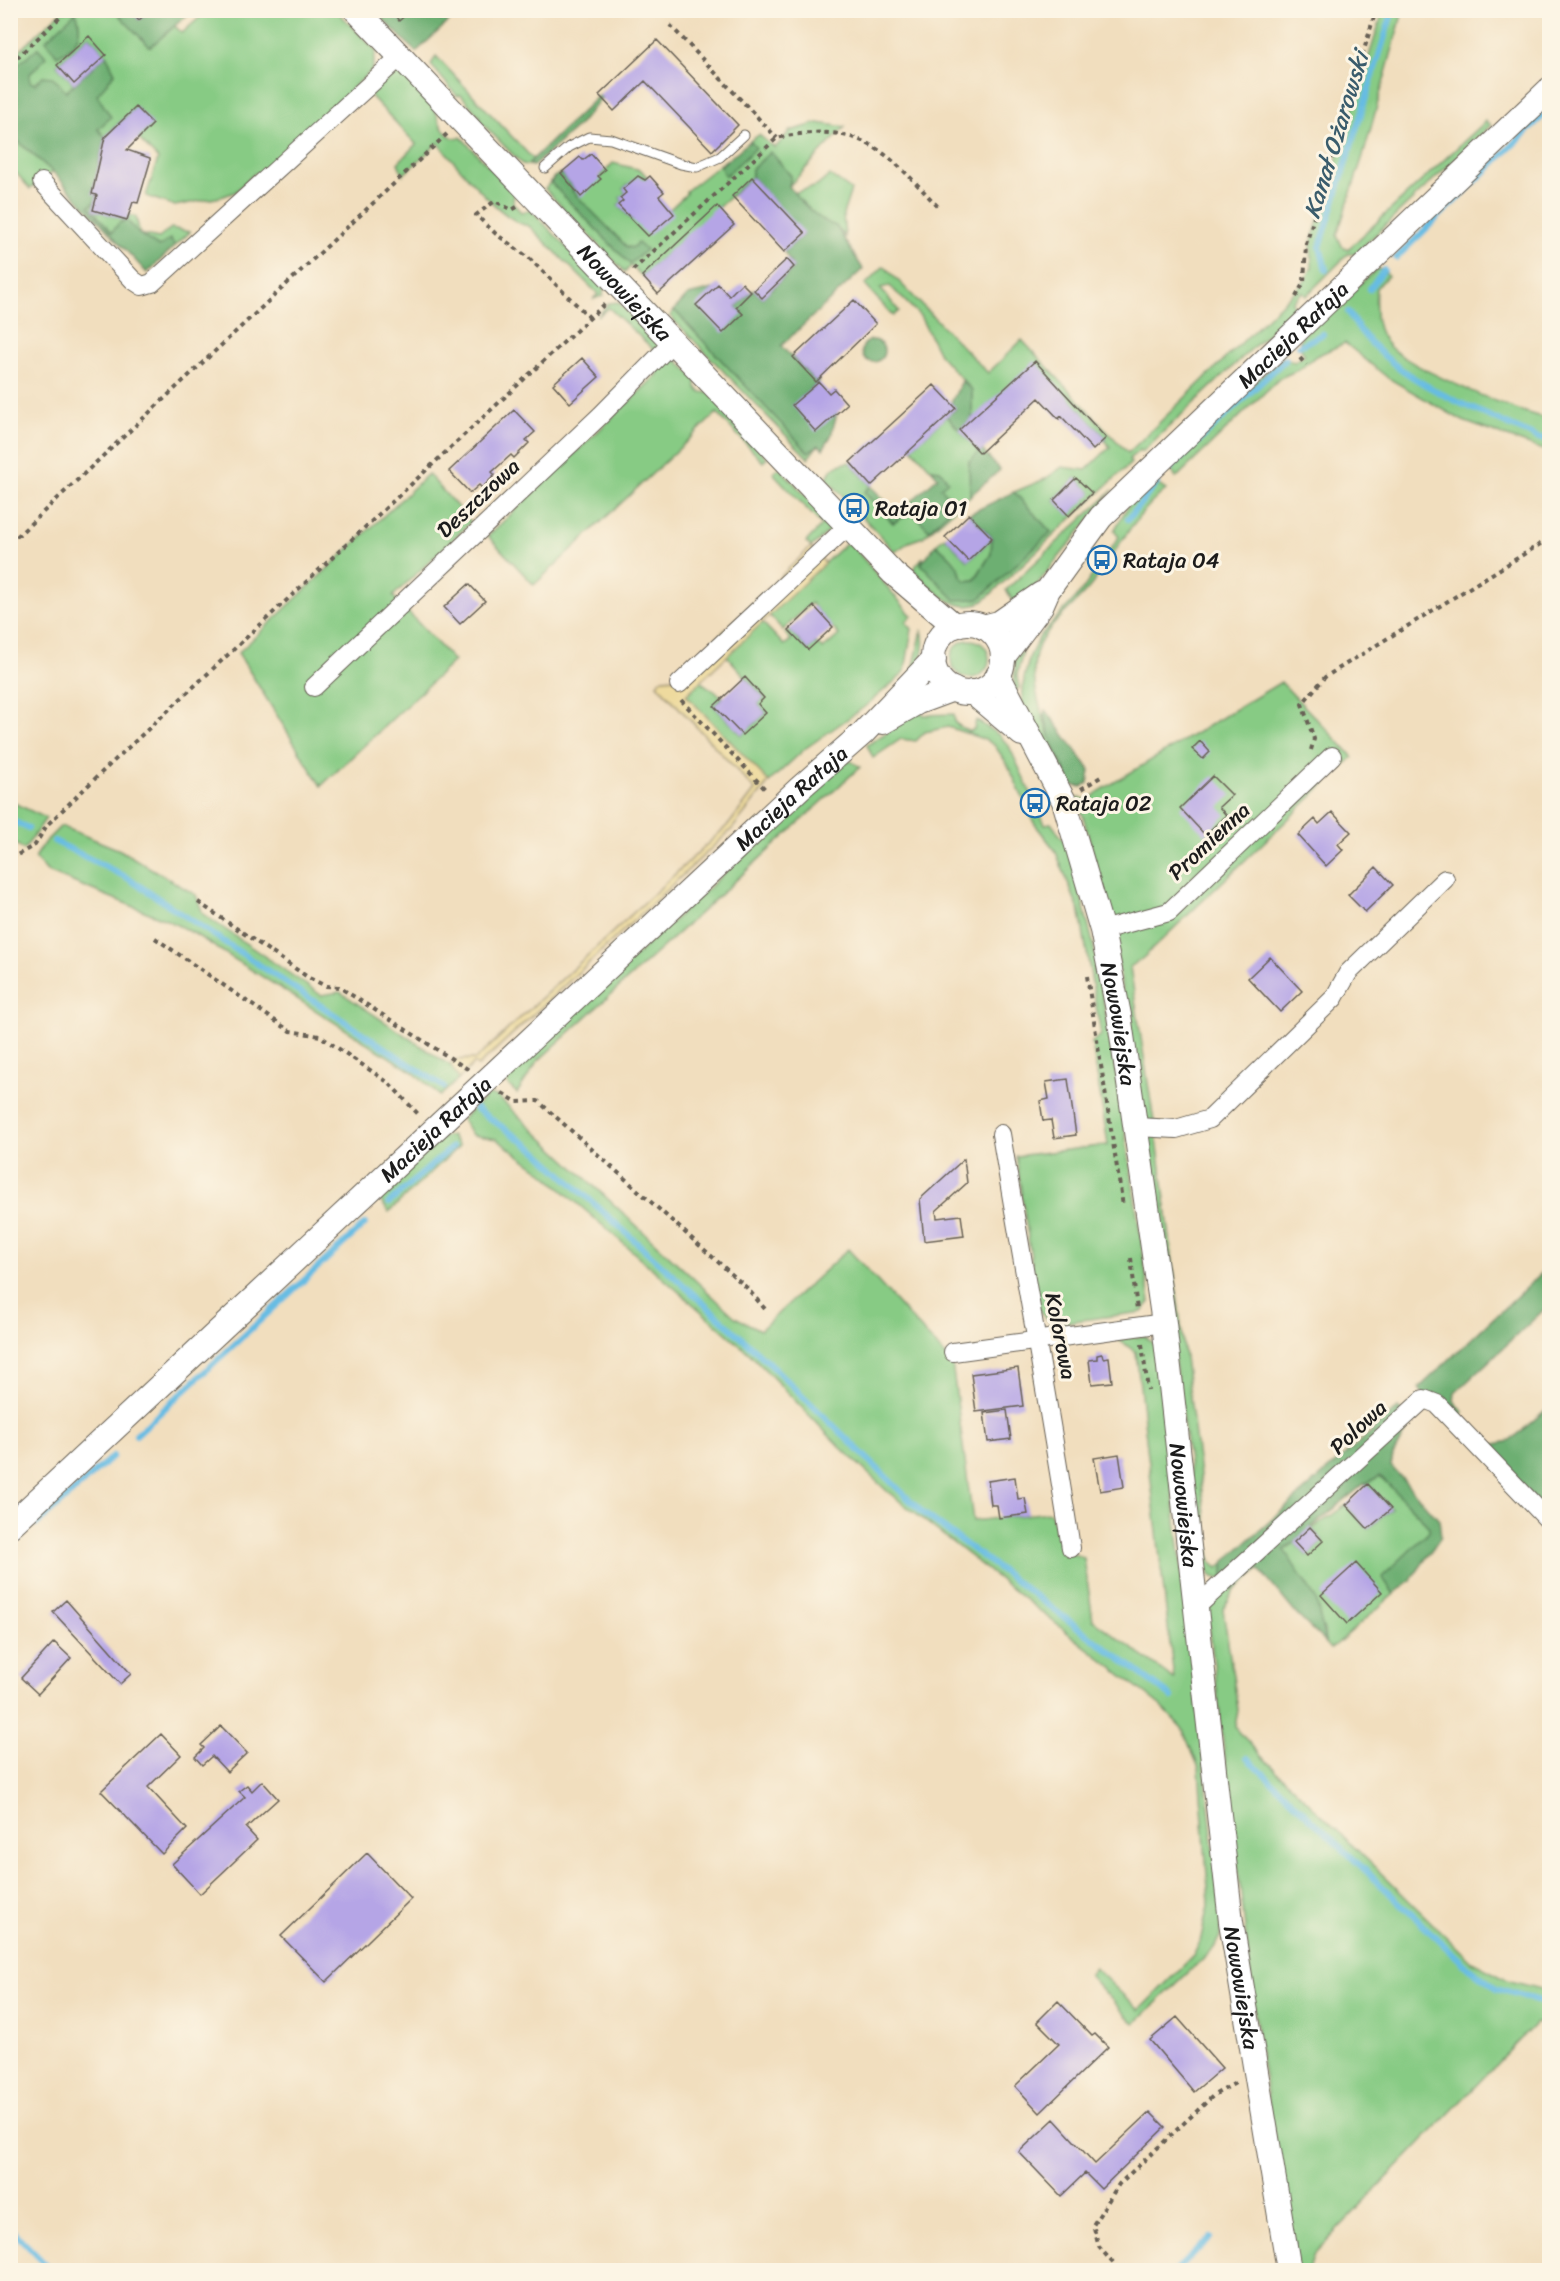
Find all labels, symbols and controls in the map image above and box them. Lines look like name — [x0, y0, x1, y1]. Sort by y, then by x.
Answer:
water label: Kanał Ożarowski — [1291, 42, 1383, 224]
street label: Nowowiejska — [568, 234, 683, 351]
street label: Macieja Rataja — [1227, 271, 1358, 398]
street label: Deszczowa — [427, 448, 529, 548]
place label: Rataja 01 — [875, 489, 967, 528]
bus stop icon: Rataja 01 — [838, 492, 870, 524]
place label: Rataja 04 — [1123, 541, 1220, 580]
bus stop icon: Rataja 04 — [1086, 544, 1118, 576]
street label: Macieja Rataja — [725, 735, 857, 860]
place label: Rataja 02 — [1056, 784, 1152, 823]
bus stop icon: Rataja 02 — [1019, 787, 1051, 819]
street label: Promienna — [1158, 792, 1260, 890]
street label: Nowowiejska — [1089, 958, 1149, 1089]
street label: Macieja Rataja — [370, 1066, 501, 1192]
street label: Kolorowa — [1033, 1289, 1089, 1383]
street label: Polowa — [1320, 1389, 1396, 1465]
street label: Nowowiejska — [1158, 1441, 1211, 1570]
street label: Nowowiejska — [1212, 1923, 1272, 2053]

